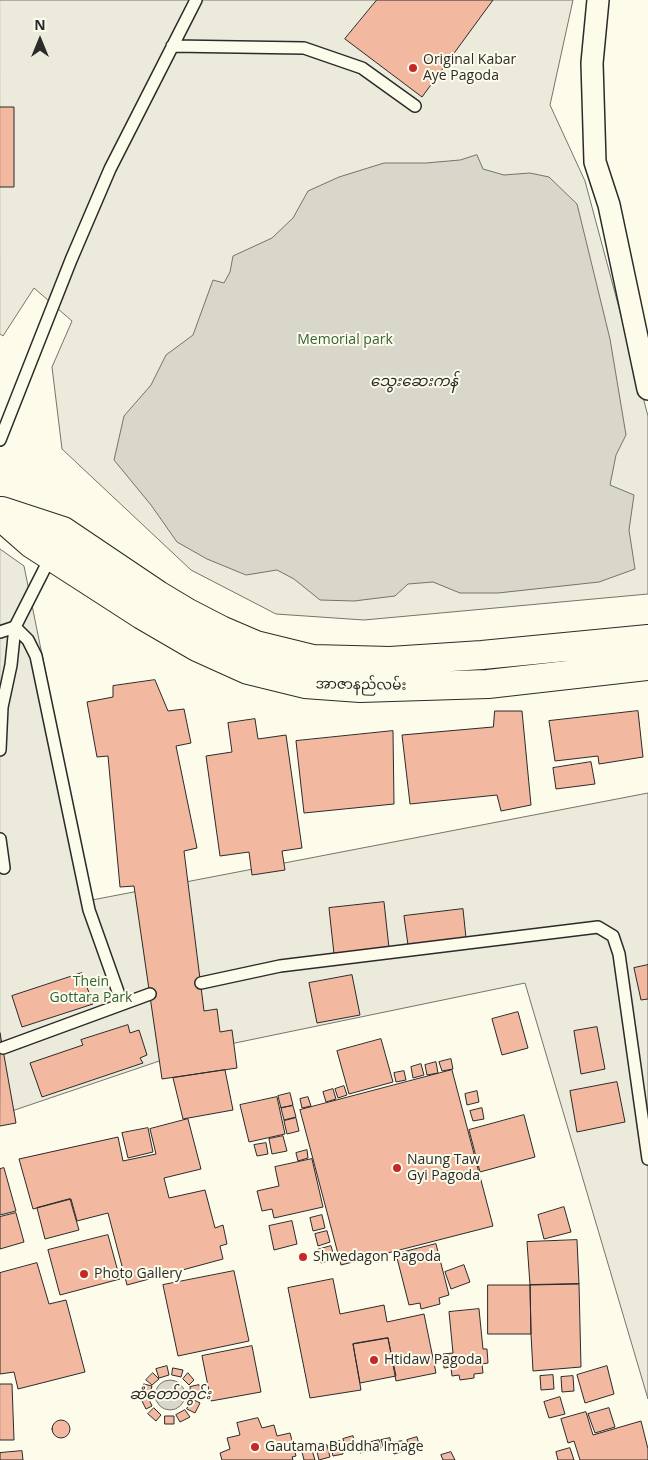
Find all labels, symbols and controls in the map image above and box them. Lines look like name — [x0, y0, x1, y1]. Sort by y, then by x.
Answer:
north arrow — [15, 15, 65, 65]
text: N — [34, 15, 46, 34]
place label: Original Kabar Aye Pagoda — [423, 52, 516, 84]
marker: Original Kabar Aye Pagoda — [407, 62, 419, 74]
park label: Memorial park — [297, 332, 393, 348]
water label: သွေးဆေးကန် — [370, 373, 458, 391]
street label: အာဇာနည်လမ်း — [315, 676, 407, 694]
park label: Thein Gottara Park — [50, 974, 132, 1006]
place label: Naung Taw Gyi Pagoda — [407, 1152, 480, 1184]
marker: Naung Taw Gyi Pagoda — [391, 1162, 403, 1174]
place label: Shwedagon Pagoda — [313, 1249, 441, 1265]
marker: Shwedagon Pagoda — [297, 1251, 309, 1263]
place label: Photo Gallery — [94, 1266, 182, 1282]
marker: Photo Gallery — [78, 1268, 90, 1280]
place label: Htidaw Pagoda — [384, 1352, 482, 1368]
marker: Htidaw Pagoda — [368, 1354, 380, 1366]
water label: ဆံတော်တွင်း — [129, 1386, 211, 1404]
place label: Gautama Buddha Image — [265, 1439, 424, 1455]
marker: Gautama Buddha Image — [249, 1441, 261, 1453]

